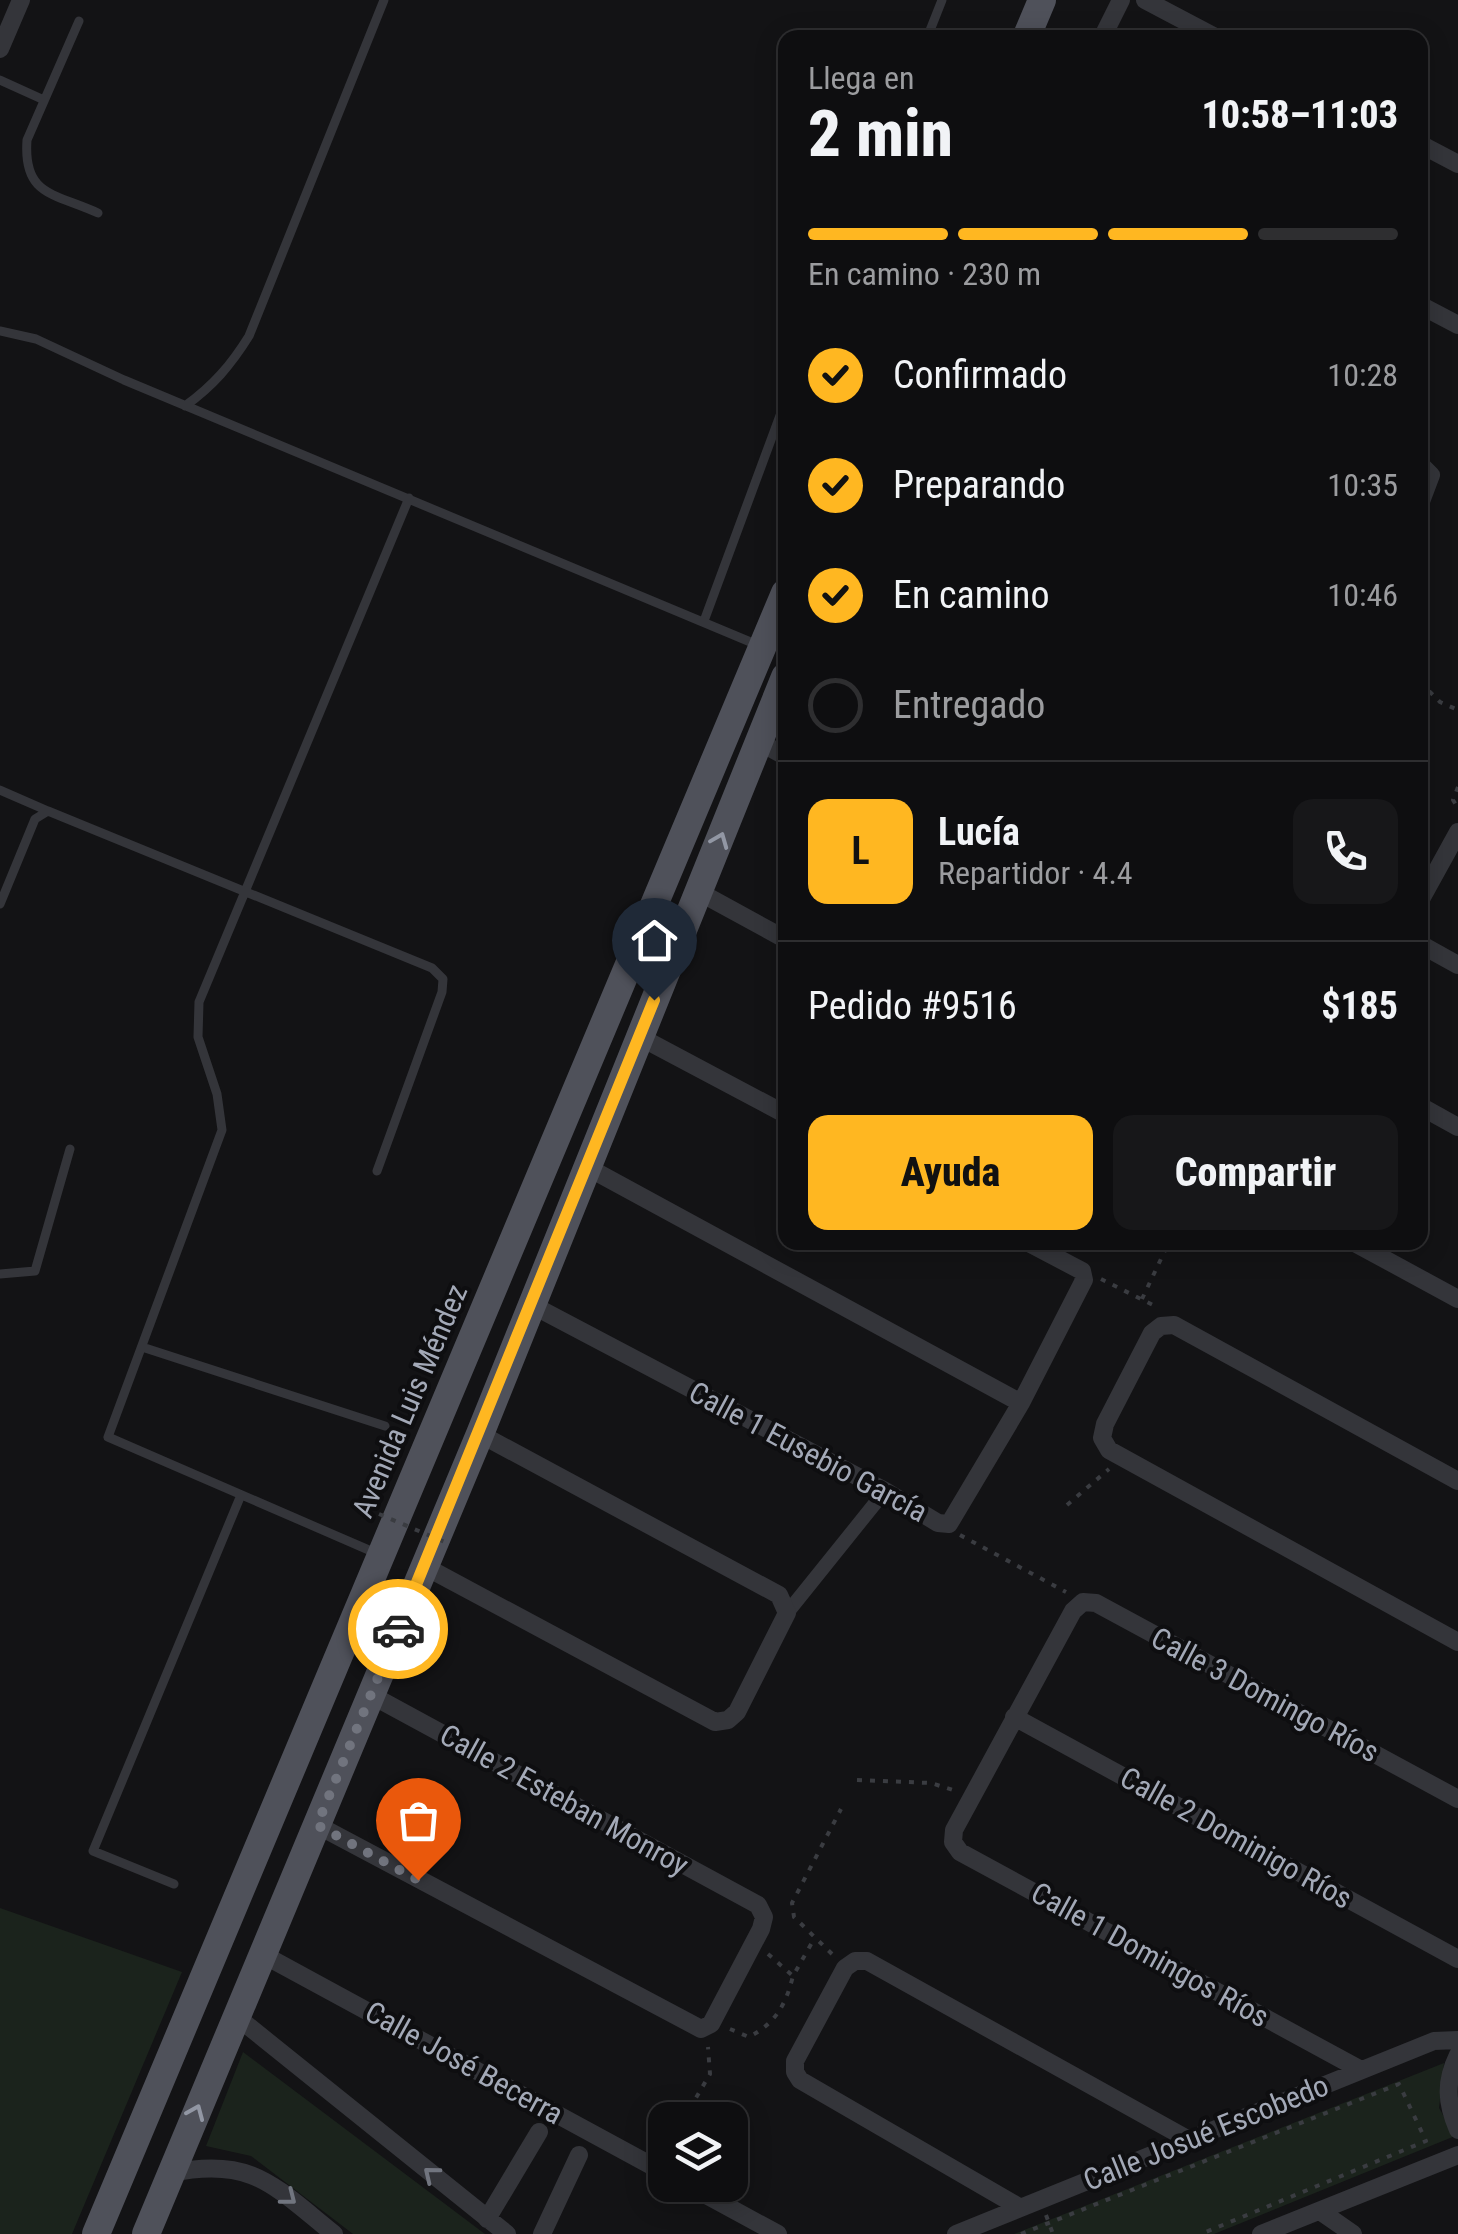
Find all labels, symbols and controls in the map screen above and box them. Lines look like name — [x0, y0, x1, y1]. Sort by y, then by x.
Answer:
text: Llega en — [808, 59, 915, 97]
text: 10:58–11:03 — [1201, 93, 1398, 137]
text: 2 min — [808, 96, 953, 172]
text: En camino · 230 m — [808, 255, 1041, 293]
icon: check — [808, 348, 863, 403]
text: Confirmado — [893, 353, 1067, 397]
text: 10:28 — [1327, 356, 1398, 394]
icon: check — [808, 458, 863, 513]
text: Preparando — [893, 463, 1065, 507]
text: 10:35 — [1327, 466, 1398, 504]
icon: check — [808, 568, 863, 623]
text: En camino — [893, 573, 1050, 617]
text: 10:46 — [1327, 576, 1398, 614]
text: Entregado — [893, 683, 1045, 727]
button: phone — [1293, 799, 1398, 904]
text: Lucía — [938, 810, 1020, 854]
text: L — [851, 829, 870, 873]
one-way arrow — [708, 832, 728, 850]
text: Repartidor · 4.4 — [938, 854, 1133, 892]
pin — [612, 898, 697, 1001]
icon: home — [627, 913, 682, 968]
text: Pedido #9516 — [808, 984, 1017, 1028]
text: $185 — [1321, 984, 1398, 1028]
button: Ayuda — [808, 1115, 1093, 1230]
button: Compartir — [1113, 1115, 1398, 1230]
street label: Avenida Luis Méndez — [345, 1279, 474, 1523]
street label: Calle 1 Eusebio García — [683, 1374, 933, 1529]
courier — [348, 1579, 448, 1679]
icon: car — [371, 1602, 426, 1657]
street label: Calle 3 Domingo Ríos — [1146, 1620, 1385, 1769]
street label: Calle 2 Esteban Monroy — [434, 1717, 694, 1882]
street label: Calle 2 Dominigo Ríos — [1114, 1759, 1358, 1916]
pin — [376, 1778, 461, 1881]
icon: bag — [391, 1793, 446, 1848]
street label: Calle 1 Domingos Ríos — [1025, 1875, 1275, 2034]
street label: Calle José Becerra — [359, 1994, 569, 2131]
street label: Calle Josué Escobedo — [1078, 2067, 1333, 2198]
map controls — [648, 2102, 748, 2202]
button: layers — [648, 2102, 748, 2202]
one-way arrow — [185, 2104, 205, 2121]
one-way arrow — [424, 2168, 442, 2186]
one-way arrow — [277, 2186, 295, 2204]

